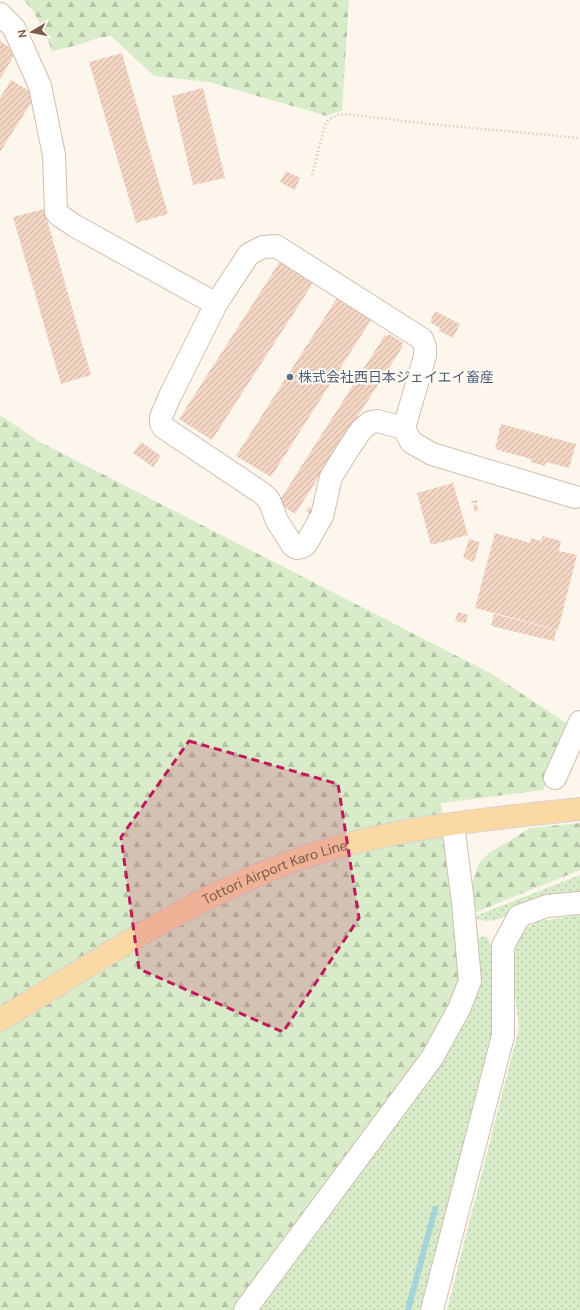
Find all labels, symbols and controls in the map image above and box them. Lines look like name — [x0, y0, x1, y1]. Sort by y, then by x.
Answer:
north arrow — [12, 12, 52, 52]
text: N — [15, 29, 30, 39]
place label: 株式会社西日本ジェイエイ畜産 — [298, 368, 494, 386]
marker: 株式会社西日本ジェイエイ畜産 — [285, 372, 295, 382]
street label: Tottori Airport Karo Line — [199, 836, 349, 909]

